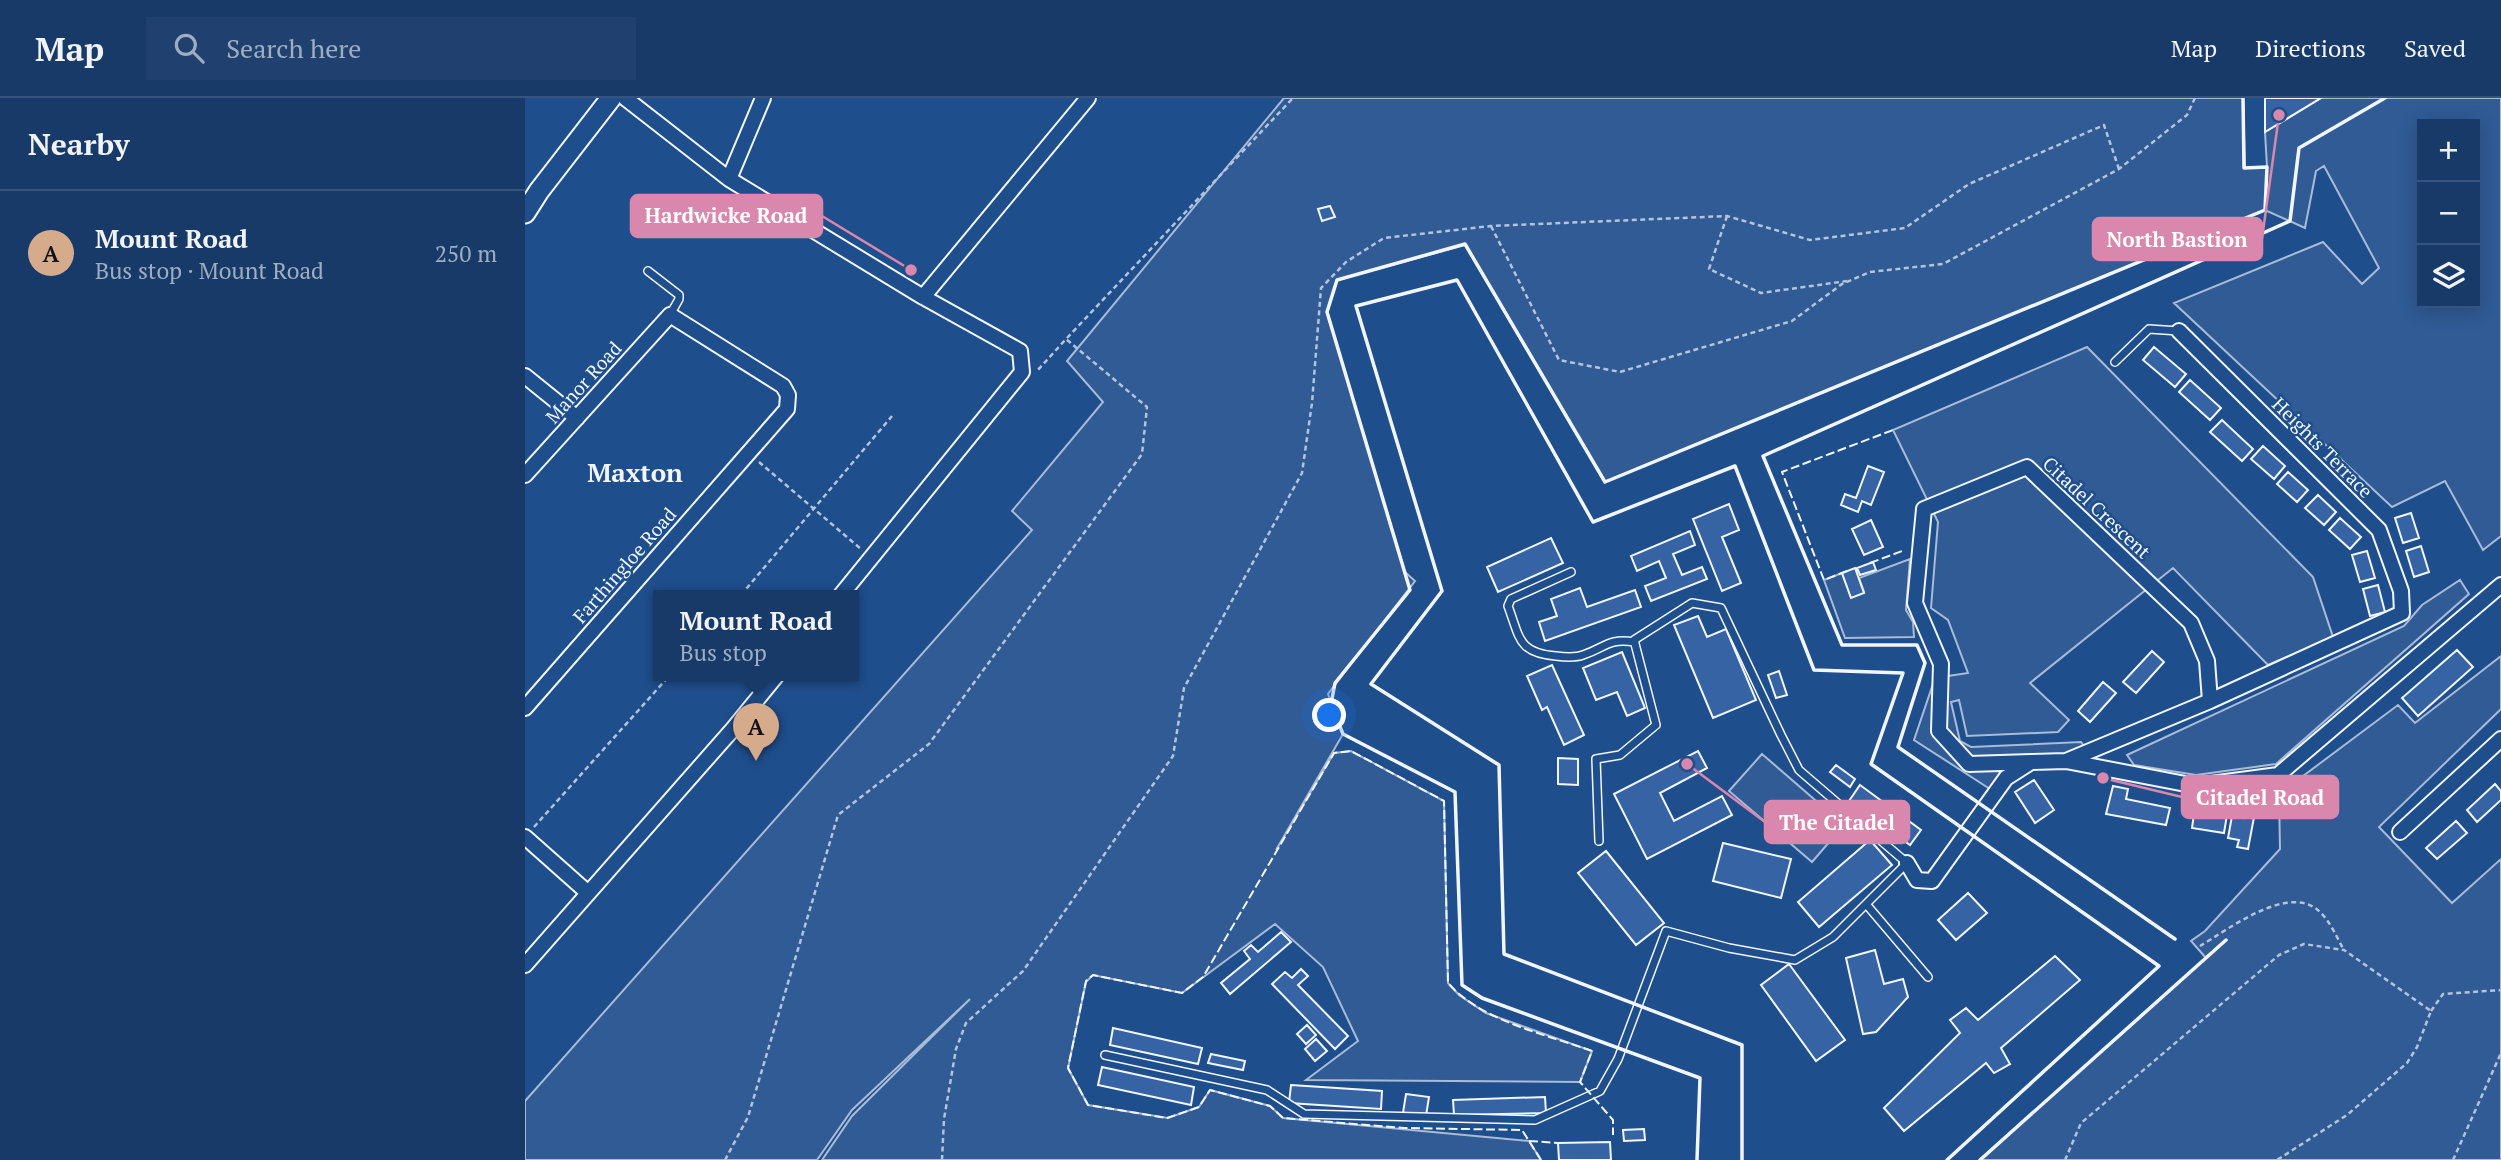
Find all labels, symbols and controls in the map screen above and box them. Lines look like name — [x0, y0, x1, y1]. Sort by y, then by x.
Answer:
search box — [146, 17, 636, 80]
text: Map — [35, 27, 104, 70]
icon: search — [170, 29, 208, 67]
text: Search here — [226, 31, 361, 65]
text: Map — [2171, 32, 2217, 64]
text: Directions — [2255, 32, 2366, 64]
text: Saved — [2404, 32, 2466, 64]
map controls — [2417, 119, 2480, 308]
button: + — [2417, 119, 2480, 182]
text: Nearby — [28, 124, 130, 164]
button: − — [2417, 182, 2480, 245]
callout: Hardwicke Road — [631, 195, 822, 237]
text: Hardwicke Road — [645, 201, 808, 229]
callout: North Bastion — [2093, 218, 2262, 260]
text: Mount Road — [95, 221, 248, 255]
text: North Bastion — [2106, 225, 2248, 253]
text: A — [43, 238, 59, 269]
text: 250 m — [435, 238, 497, 269]
button: layers — [2417, 245, 2480, 308]
text: Bus stop · Mount Road — [95, 255, 324, 286]
street label: Manor Road — [540, 335, 627, 428]
street label: Heights Terrace — [2267, 391, 2379, 503]
street label: Citadel Crescent — [2038, 451, 2156, 563]
district label: Maxton — [587, 455, 683, 489]
street label: Farthingloe Road — [567, 502, 681, 628]
popup — [653, 590, 859, 681]
text: Mount Road — [680, 603, 832, 637]
text: Bus stop — [680, 637, 767, 668]
your location — [1312, 698, 1346, 732]
pin: A — [733, 703, 779, 761]
callout: Citadel Road — [2182, 776, 2338, 818]
text: Citadel Road — [2196, 783, 2324, 811]
callout: The Citadel — [1765, 801, 1909, 843]
text: The Citadel — [1779, 808, 1895, 836]

